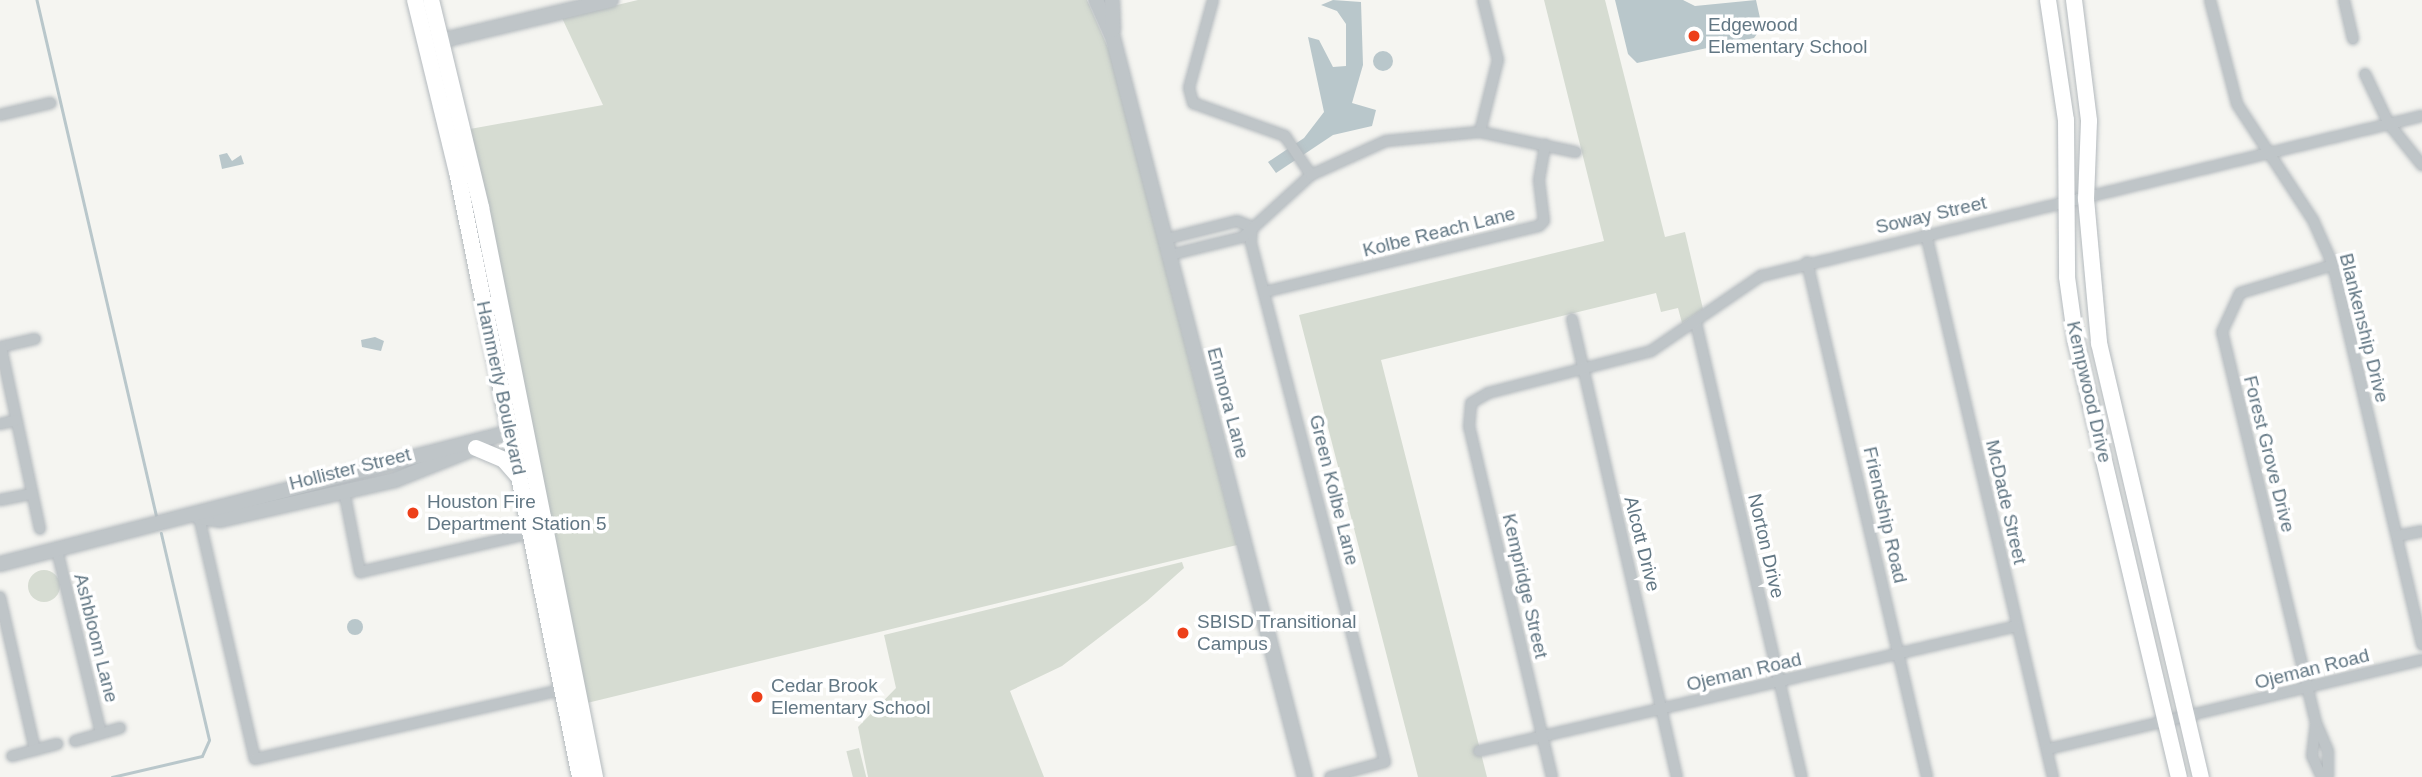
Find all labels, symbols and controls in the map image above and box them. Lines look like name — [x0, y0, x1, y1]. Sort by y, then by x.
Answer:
place label: Edgewood Elementary School — [1708, 14, 1867, 58]
marker: Edgewood Elementary School — [1686, 28, 1702, 44]
street label: Soway Street — [1873, 191, 1989, 239]
street label: Kolbe Reach Lane — [1360, 202, 1518, 262]
street label: Blankenship Drive — [2334, 251, 2394, 405]
street label: Hammerly Boulevard — [471, 299, 531, 477]
street label: Kempwood Drive — [2062, 319, 2116, 465]
street label: Emnora Lane — [1202, 345, 1254, 461]
street label: Forest Grove Drive — [2239, 373, 2299, 535]
street label: Green Kolbe Lane — [1304, 412, 1364, 568]
street label: McDade Street — [1981, 438, 2031, 566]
street label: Hollister Street — [287, 443, 413, 495]
street label: Friendship Road — [1858, 445, 1912, 585]
place label: Houston Fire Department Station 5 — [427, 491, 607, 535]
street label: Norton Drive — [1743, 491, 1789, 601]
street label: Alcott Drive — [1619, 494, 1665, 594]
marker: Houston Fire Department Station 5 — [405, 505, 421, 521]
street label: Kempridge Street — [1497, 511, 1553, 661]
street label: Ashbloom Lane — [69, 571, 123, 705]
place label: SBISD Transitional Campus — [1197, 611, 1357, 655]
marker: SBISD Transitional Campus — [1175, 625, 1191, 641]
street label: Ojeman Road — [2252, 644, 2372, 694]
street label: Ojeman Road — [1684, 648, 1804, 696]
place label: Cedar Brook Elementary School — [771, 675, 930, 719]
marker: Cedar Brook Elementary School — [749, 689, 765, 705]

